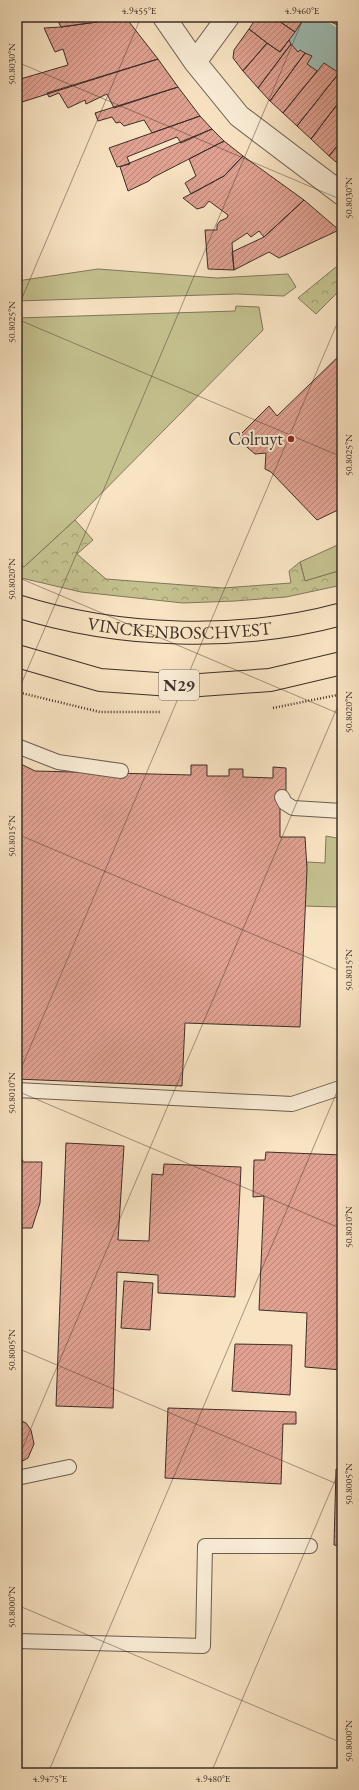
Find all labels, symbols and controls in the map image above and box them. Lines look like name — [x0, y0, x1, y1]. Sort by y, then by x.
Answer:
text: 4.9455°E — [122, 4, 157, 17]
text: 4.9460°E — [285, 4, 320, 17]
text: 50.8030°N — [5, 43, 18, 85]
text: 50.8030°N — [342, 177, 355, 219]
text: 50.8025°N — [5, 301, 18, 343]
place label: Colruyt — [228, 427, 283, 450]
marker: Colruyt — [286, 434, 296, 444]
text: 50.8025°N — [342, 434, 355, 476]
text: 50.8020°N — [5, 558, 18, 600]
street label: VINCKENBOSCHVEST — [86, 611, 274, 644]
road number: N29 — [159, 670, 199, 700]
text: 50.8020°N — [342, 691, 355, 733]
text: 50.8015°N — [5, 815, 18, 857]
text: 50.8015°N — [342, 949, 355, 991]
text: 50.8010°N — [5, 1072, 18, 1114]
text: 50.8010°N — [342, 1206, 355, 1248]
text: 50.8005°N — [5, 1329, 18, 1371]
text: 50.8005°N — [342, 1463, 355, 1505]
text: 50.8000°N — [5, 1586, 18, 1628]
text: 50.8000°N — [342, 1720, 355, 1762]
text: 4.9475°E — [33, 1772, 68, 1785]
text: 4.9480°E — [196, 1772, 231, 1785]

